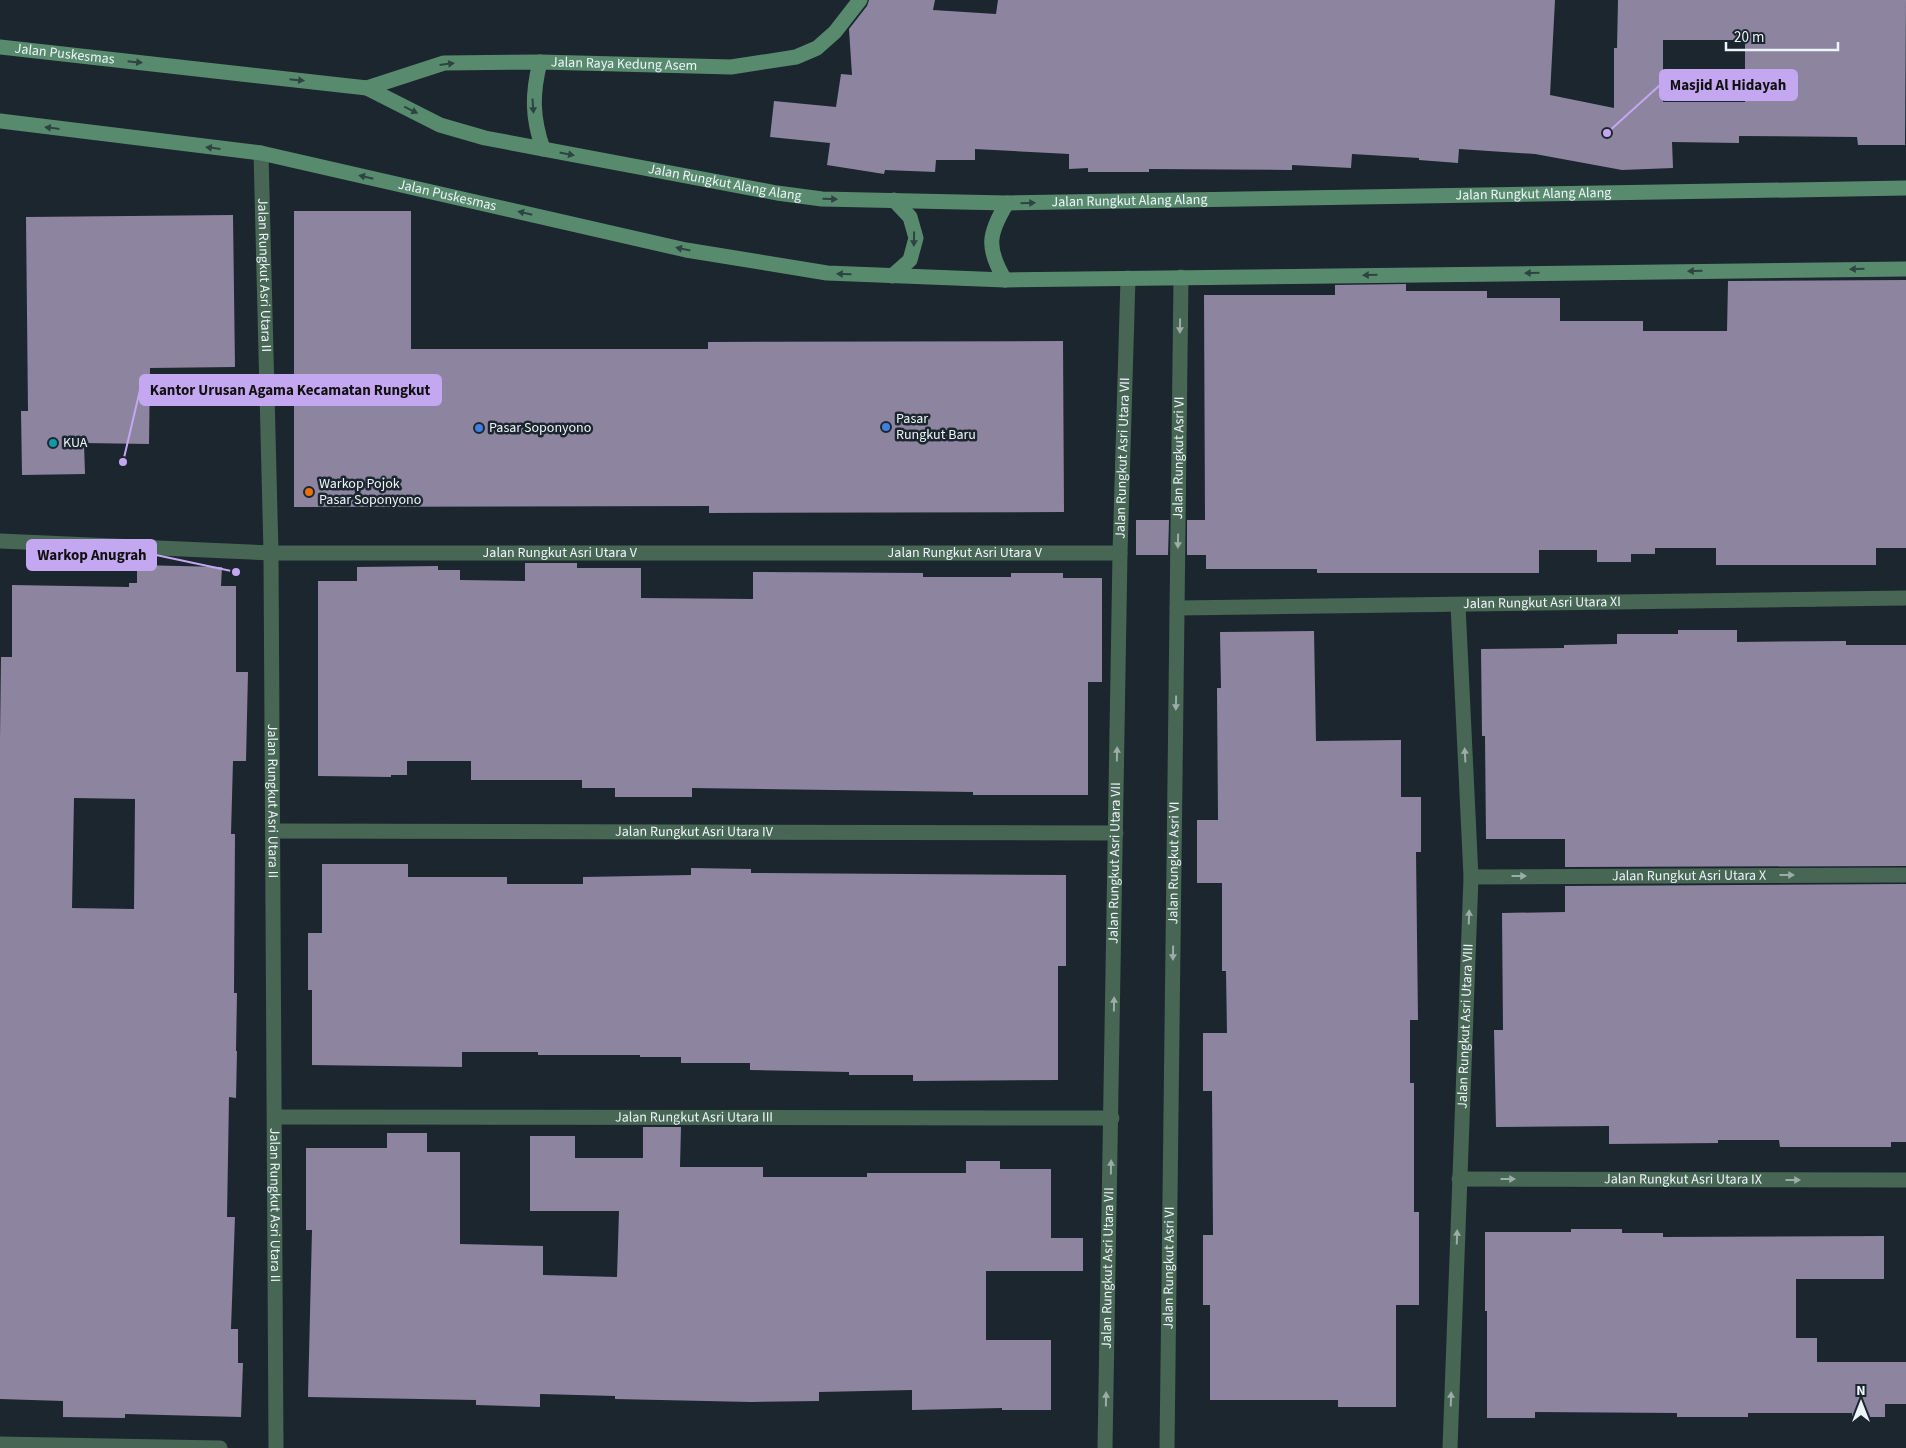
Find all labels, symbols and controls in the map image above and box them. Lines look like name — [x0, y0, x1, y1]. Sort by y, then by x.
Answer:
scale bar — [1726, 20, 1838, 52]
text: 20 m — [1734, 27, 1764, 48]
street label: Jalan Puskesmas — [14, 39, 116, 70]
street label: Jalan Raya Kedung Asem — [551, 52, 697, 76]
one-way arrow — [128, 58, 144, 66]
one-way arrow — [440, 60, 456, 68]
callout: Masjid Al Hidayah — [1660, 70, 1797, 100]
text: Masjid Al Hidayah — [1670, 75, 1786, 96]
one-way arrow — [289, 76, 305, 84]
one-way arrow — [530, 98, 538, 114]
one-way arrow — [404, 106, 418, 114]
one-way arrow — [43, 124, 59, 132]
one-way arrow — [205, 144, 221, 152]
one-way arrow — [559, 150, 575, 158]
street label: Jalan Rungkut Alang Alang — [646, 159, 803, 206]
one-way arrow — [359, 173, 374, 181]
street label: Jalan Puskesmas — [396, 175, 499, 216]
street label: Jalan Rungkut Alang Alang — [1455, 183, 1612, 206]
street label: Jalan Rungkut Alang Alang — [1051, 190, 1208, 212]
one-way arrow — [823, 195, 839, 203]
street label: Jalan Rungkut Asri Utara II — [252, 198, 276, 352]
one-way arrow — [1020, 198, 1036, 206]
one-way arrow — [517, 209, 532, 217]
one-way arrow — [909, 231, 917, 247]
one-way arrow — [676, 245, 691, 253]
one-way arrow — [1849, 265, 1865, 273]
one-way arrow — [1687, 267, 1703, 275]
one-way arrow — [1524, 269, 1540, 277]
one-way arrow — [835, 270, 851, 278]
one-way arrow — [1362, 271, 1378, 279]
one-way arrow — [1176, 318, 1184, 334]
callout: Kantor Urusan Agama Kecamatan Rungkut — [140, 375, 441, 405]
street label: Jalan Rungkut Asri Utara VII — [1110, 377, 1135, 539]
text: Kantor Urusan Agama Kecamatan Rungkut — [150, 380, 430, 401]
street label: Jalan Rungkut Asri VI — [1168, 396, 1190, 520]
place label: Pasar Rungkut Baru — [896, 409, 976, 445]
place label: Pasar Soponyono — [489, 418, 591, 438]
marker: Pasar Rungkut Baru — [880, 421, 892, 433]
marker: Pasar Soponyono — [473, 422, 485, 434]
place label: KUA — [63, 433, 88, 453]
marker: KUA — [47, 437, 59, 449]
place label: Warkop Pojok Pasar Soponyono — [319, 474, 421, 510]
marker: Warkop Pojok Pasar Soponyono — [303, 486, 315, 498]
one-way arrow — [1174, 533, 1182, 549]
callout: Warkop Anugrah — [27, 540, 156, 570]
street label: Jalan Rungkut Asri Utara V — [483, 543, 638, 563]
street label: Jalan Rungkut Asri Utara V — [888, 543, 1043, 563]
text: Warkop Anugrah — [37, 545, 147, 566]
street label: Jalan Rungkut Asri Utara XI — [1463, 592, 1621, 614]
one-way arrow — [1172, 696, 1180, 712]
street label: Jalan Rungkut Asri Utara II — [262, 724, 283, 878]
one-way arrow — [1113, 746, 1121, 762]
one-way arrow — [1461, 747, 1469, 763]
street label: Jalan Rungkut Asri Utara VII — [1103, 782, 1126, 944]
street label: Jalan Rungkut Asri VI — [1163, 801, 1185, 925]
street label: Jalan Rungkut Asri Utara IV — [615, 822, 774, 842]
street label: Jalan Rungkut Asri Utara X — [1612, 866, 1766, 886]
one-way arrow — [1779, 871, 1795, 879]
one-way arrow — [1512, 872, 1528, 880]
one-way arrow — [1465, 909, 1473, 925]
street label: Jalan Rungkut Asri Utara VIII — [1452, 943, 1479, 1109]
one-way arrow — [1169, 946, 1177, 962]
one-way arrow — [1110, 996, 1118, 1012]
street label: Jalan Rungkut Asri Utara III — [615, 1107, 773, 1128]
street label: Jalan Rungkut Asri Utara II — [264, 1128, 285, 1282]
one-way arrow — [1107, 1159, 1115, 1175]
street label: Jalan Rungkut Asri Utara IX — [1604, 1169, 1762, 1190]
one-way arrow — [1500, 1175, 1516, 1183]
one-way arrow — [1785, 1176, 1801, 1184]
street label: Jalan Rungkut Asri Utara VII — [1097, 1187, 1119, 1349]
street label: Jalan Rungkut Asri VI — [1158, 1206, 1180, 1330]
one-way arrow — [1454, 1229, 1462, 1245]
north arrow — [1836, 1378, 1886, 1428]
text: N — [1856, 1381, 1866, 1401]
one-way arrow — [1102, 1391, 1110, 1407]
one-way arrow — [1448, 1391, 1456, 1407]

